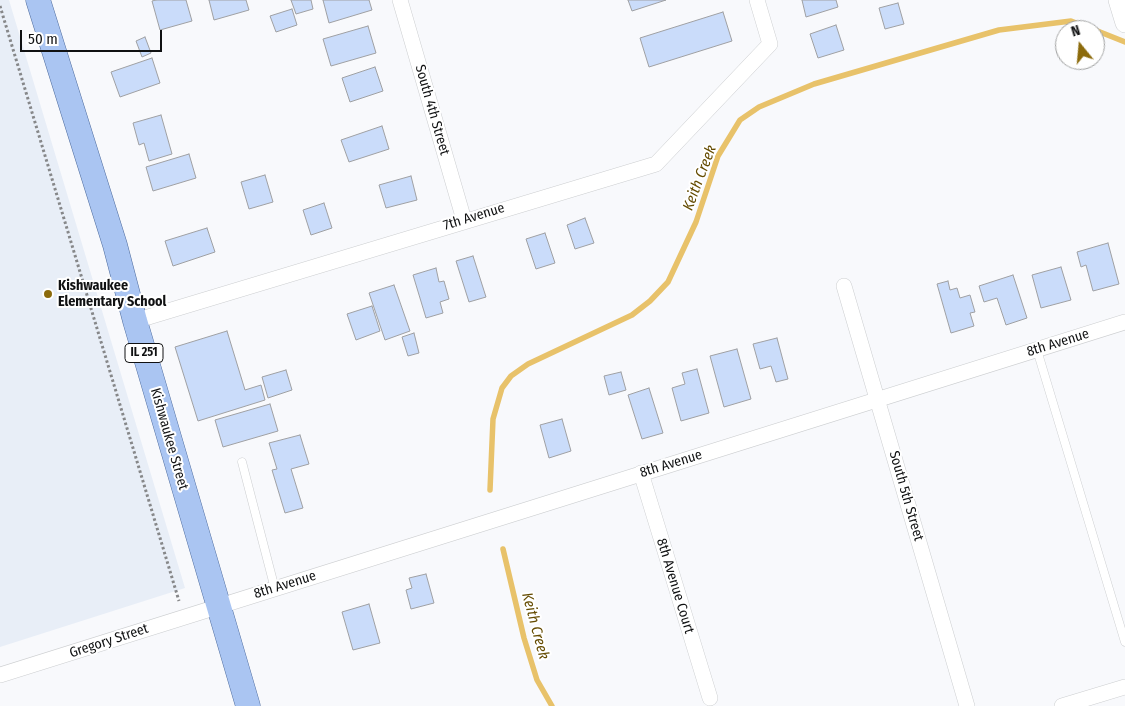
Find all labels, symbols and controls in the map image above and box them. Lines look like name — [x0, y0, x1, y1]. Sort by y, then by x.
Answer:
scale bar — [22, 20, 165, 52]
north arrow — [1055, 20, 1105, 70]
text: N — [1069, 22, 1082, 40]
text: 50 m — [28, 30, 58, 48]
street label: South 4th Street — [411, 63, 453, 157]
water label: Keith Creek — [679, 143, 721, 213]
street label: 7th Avenue — [441, 200, 507, 234]
place label: Kishwaukee Elementary School — [58, 278, 166, 310]
marker: Kishwaukee Elementary School — [42, 288, 54, 300]
street label: 8th Avenue — [1025, 326, 1091, 360]
road number: IL 251 — [125, 343, 163, 362]
street label: Kishwaukee Street — [146, 386, 192, 492]
street label: 8th Avenue — [638, 447, 704, 481]
street label: South 5th Street — [885, 449, 927, 543]
street label: 8th Avenue Court — [653, 536, 697, 636]
street label: 8th Avenue — [252, 568, 318, 602]
water label: Keith Creek — [517, 591, 553, 661]
street label: Gregory Street — [67, 620, 151, 662]

